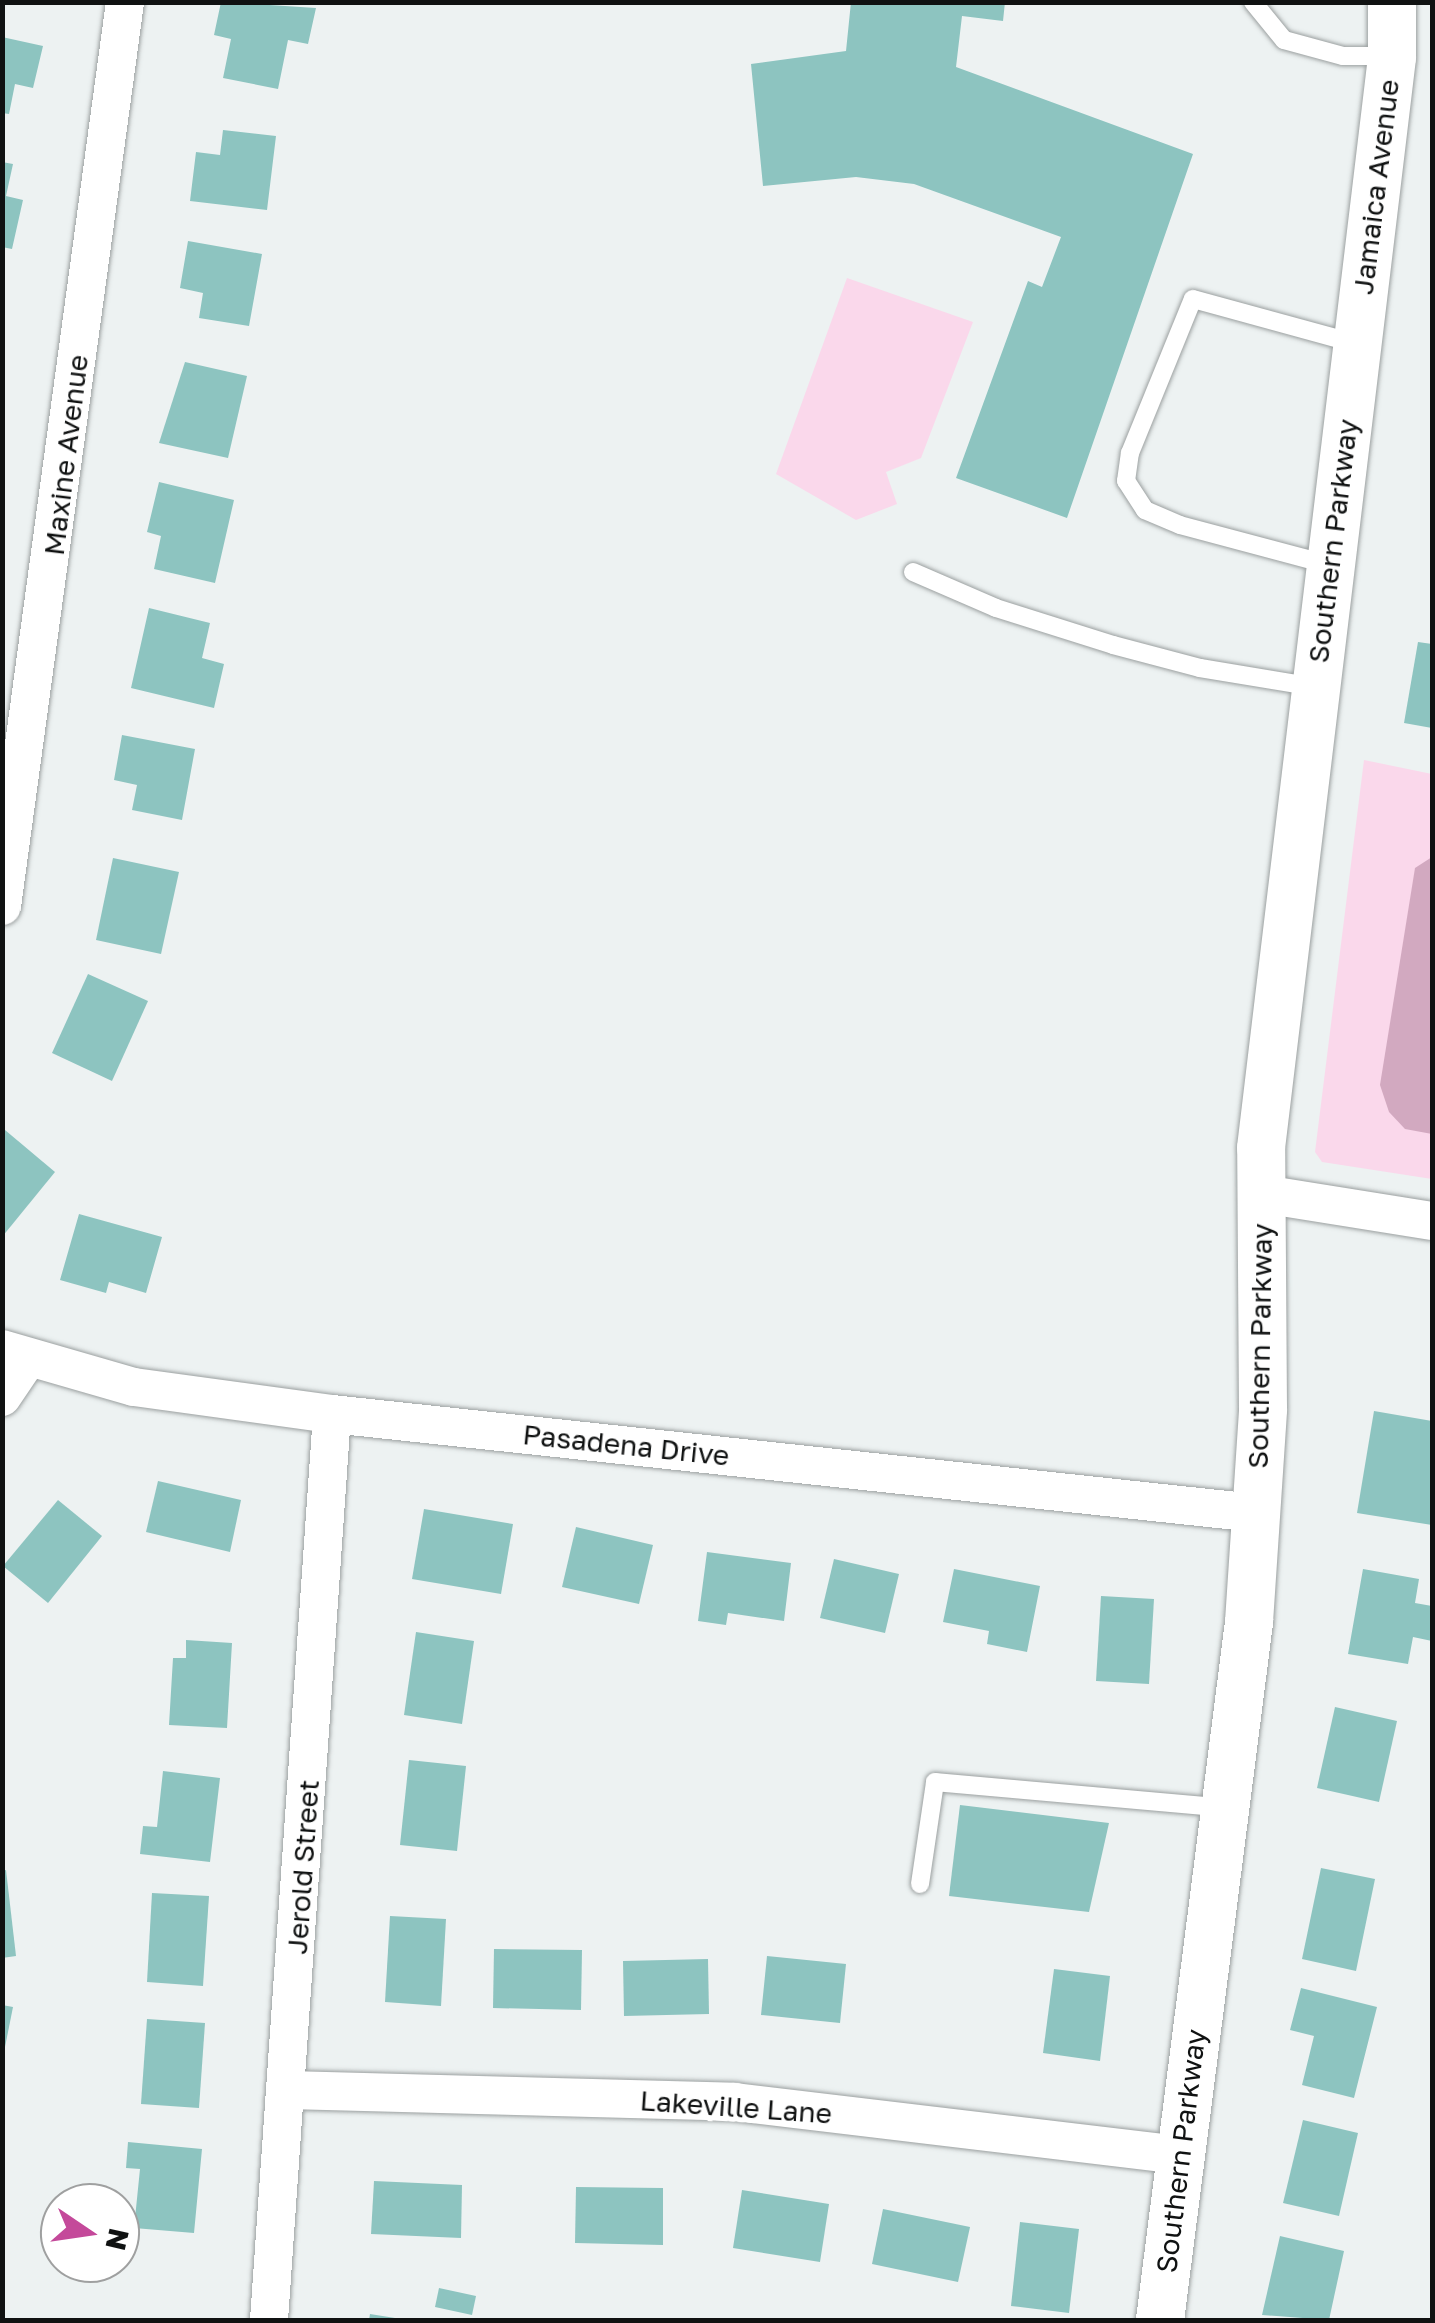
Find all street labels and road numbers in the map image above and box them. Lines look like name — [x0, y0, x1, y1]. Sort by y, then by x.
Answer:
street label: Jamaica Avenue — [1346, 78, 1406, 296]
street label: Maxine Avenue — [37, 353, 95, 557]
street label: Southern Parkway — [1301, 417, 1365, 665]
street label: Southern Parkway — [1241, 1223, 1279, 1469]
street label: Pasadena Drive — [521, 1417, 731, 1473]
street label: Jerold Street — [280, 1779, 326, 1955]
street label: Southern Parkway — [1149, 2027, 1213, 2275]
street label: Lakeville Lane — [639, 2084, 833, 2130]

